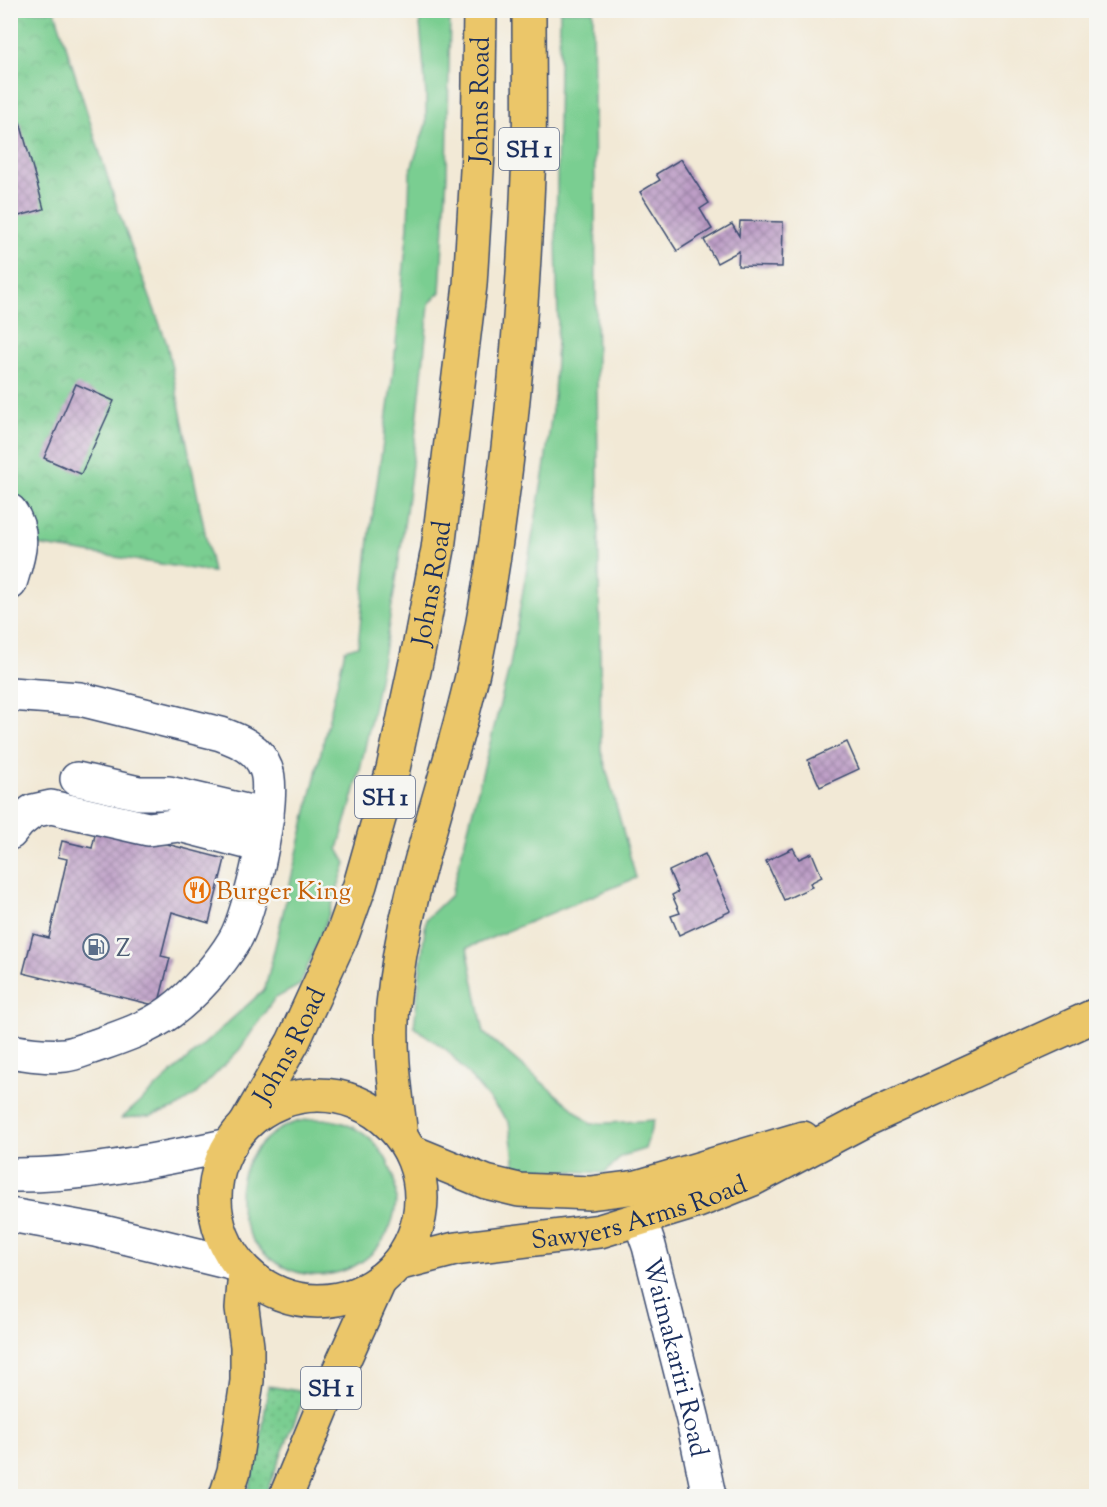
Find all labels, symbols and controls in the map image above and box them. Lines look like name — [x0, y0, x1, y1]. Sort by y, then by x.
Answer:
street label: Johns Road — [461, 36, 501, 166]
road number: SH 1 — [499, 128, 559, 170]
street label: Johns Road — [404, 518, 462, 651]
road number: SH 1 — [355, 776, 415, 818]
place label: Burger King — [216, 874, 351, 911]
restaurant icon: Burger King — [182, 875, 212, 905]
place label: Z — [116, 931, 131, 968]
fuel station icon: Z — [81, 932, 111, 962]
street label: Johns Road — [244, 982, 337, 1113]
street label: Sawyers Arms Road — [529, 1167, 753, 1260]
street label: Waimakariri Road — [632, 1254, 716, 1461]
road number: SH 1 — [301, 1367, 361, 1409]

